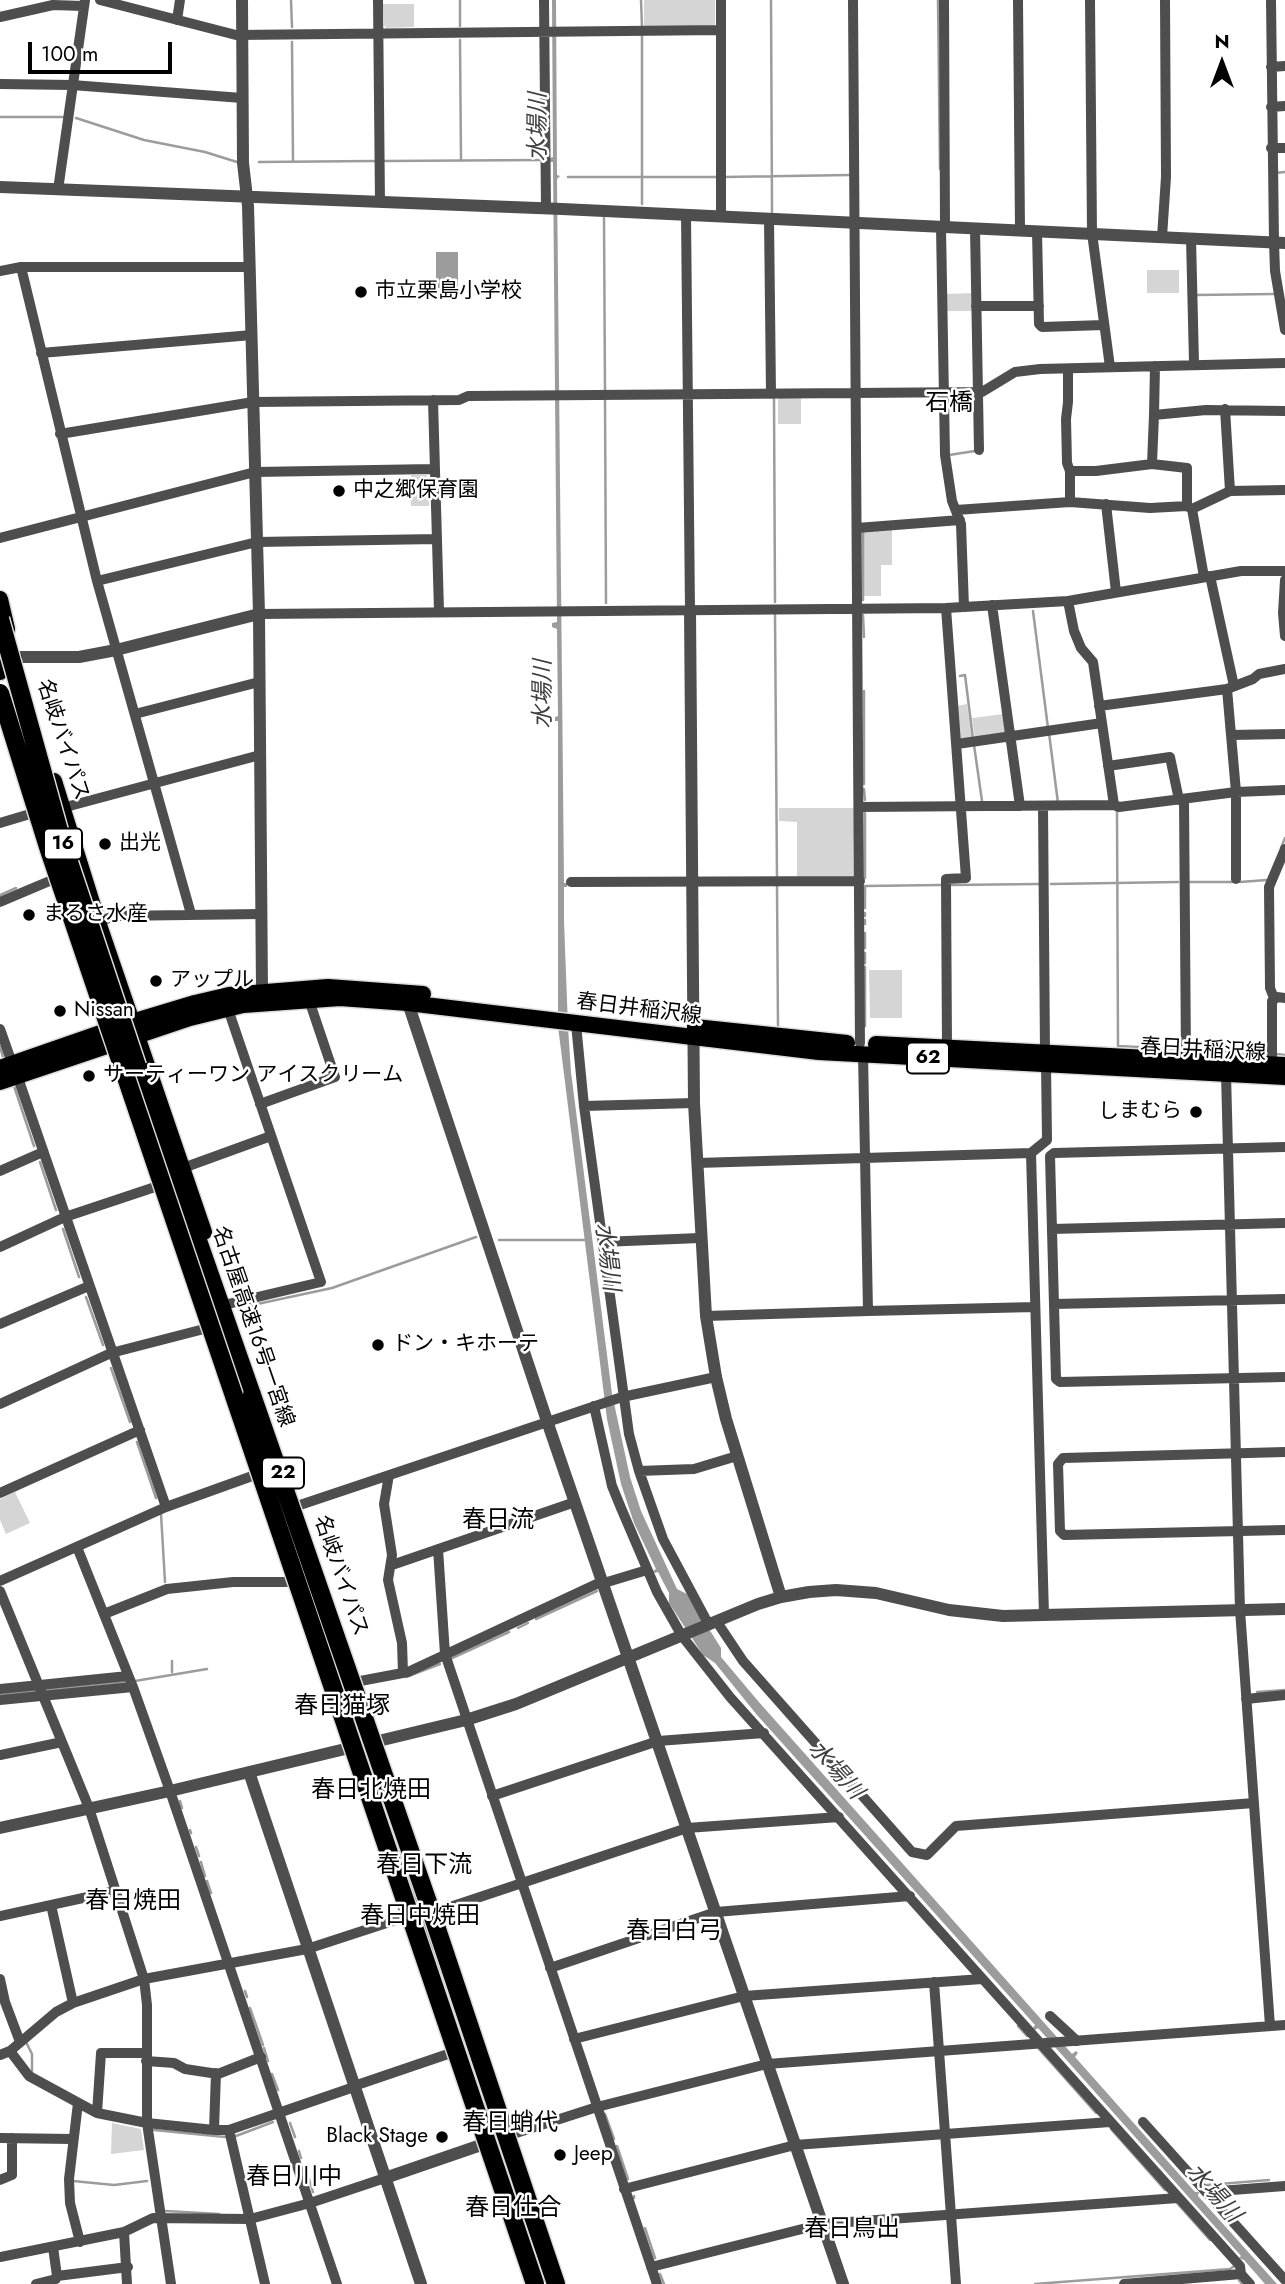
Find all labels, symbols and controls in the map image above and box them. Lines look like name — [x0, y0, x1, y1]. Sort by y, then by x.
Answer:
scale bar — [32, 28, 175, 72]
north arrow — [1187, 28, 1257, 98]
text: N — [1214, 28, 1230, 55]
text: 100 m — [41, 39, 98, 69]
water label: 水場川 — [525, 93, 553, 161]
place label: 市立栗島小学校 — [375, 279, 522, 305]
marker: 市立栗島小学校 — [353, 284, 369, 300]
district label: 石橋 — [925, 390, 973, 418]
place label: 中之郷保育園 — [353, 478, 479, 504]
marker: 中之郷保育園 — [331, 483, 347, 499]
water label: 水場川 — [530, 660, 558, 728]
street label: 名岐バイパス — [31, 676, 93, 804]
road number: 16 — [44, 828, 82, 860]
place label: 出光 — [119, 831, 161, 857]
marker: 出光 — [97, 836, 113, 852]
place label: まるさ水産 — [43, 902, 148, 928]
marker: まるさ水産 — [21, 907, 37, 923]
place label: アップル — [170, 968, 254, 994]
marker: アップル — [148, 973, 164, 989]
street label: 春日井稲沢線 — [575, 990, 703, 1030]
place label: Nissan — [74, 998, 134, 1024]
marker: Nissan — [52, 1003, 68, 1019]
street label: 春日井稲沢線 — [1139, 1035, 1267, 1067]
road number: 62 — [907, 1042, 949, 1074]
place label: サーティーワン アイスクリーム — [103, 1063, 403, 1089]
marker: サーティーワン アイスクリーム — [81, 1068, 97, 1084]
place label: しまむら — [1098, 1099, 1182, 1125]
marker: しまむら — [1188, 1104, 1204, 1120]
water label: 水場川 — [588, 1221, 624, 1293]
street label: 名古屋高速16号一宮線 — [206, 1223, 298, 1431]
place label: ドン・キホーテ — [392, 1332, 539, 1358]
marker: ドン・キホーテ — [370, 1337, 386, 1353]
road number: 22 — [262, 1457, 304, 1488]
district label: 春日流 — [462, 1507, 534, 1535]
street label: 名岐バイパス — [308, 1512, 372, 1640]
district label: 春日猫塚 — [294, 1693, 390, 1721]
water label: 水場川 — [802, 1736, 868, 1806]
district label: 春日北焼田 — [311, 1777, 431, 1805]
district label: 春日下流 — [376, 1852, 472, 1880]
district label: 春日焼田 — [85, 1888, 181, 1916]
district label: 春日中焼田 — [360, 1903, 480, 1931]
district label: 春日白弓 — [626, 1918, 722, 1946]
district label: 春日蛸代 — [462, 2110, 558, 2138]
place label: Black Stage — [326, 2124, 428, 2150]
marker: Black Stage — [434, 2129, 450, 2145]
place label: Jeep — [574, 2142, 613, 2168]
marker: Jeep — [552, 2147, 568, 2163]
water label: 水場川 — [1180, 2159, 1246, 2229]
district label: 春日川中 — [246, 2164, 342, 2192]
district label: 春日仕合 — [465, 2195, 561, 2223]
district label: 春日鳥出 — [804, 2216, 900, 2244]

